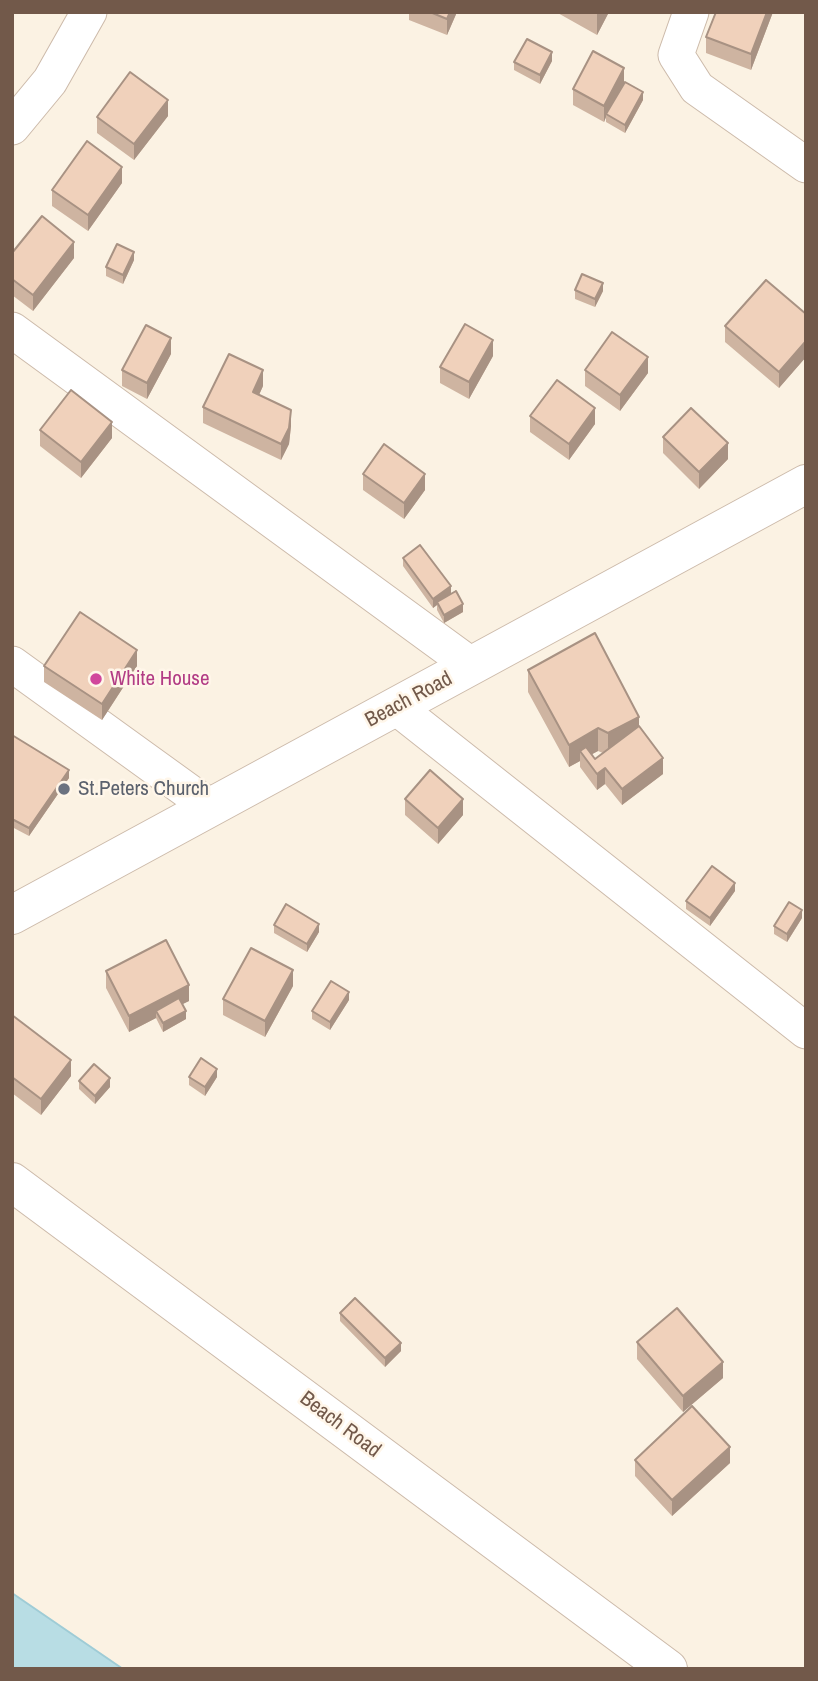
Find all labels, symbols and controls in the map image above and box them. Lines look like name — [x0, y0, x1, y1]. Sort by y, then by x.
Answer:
place label: White House — [110, 666, 210, 692]
street label: Beach Road — [361, 667, 457, 733]
marker: White House — [88, 671, 104, 687]
place label: St.Peters Church — [78, 776, 209, 802]
marker: St.Peters Church — [56, 781, 72, 797]
street label: Beach Road — [295, 1386, 385, 1464]

